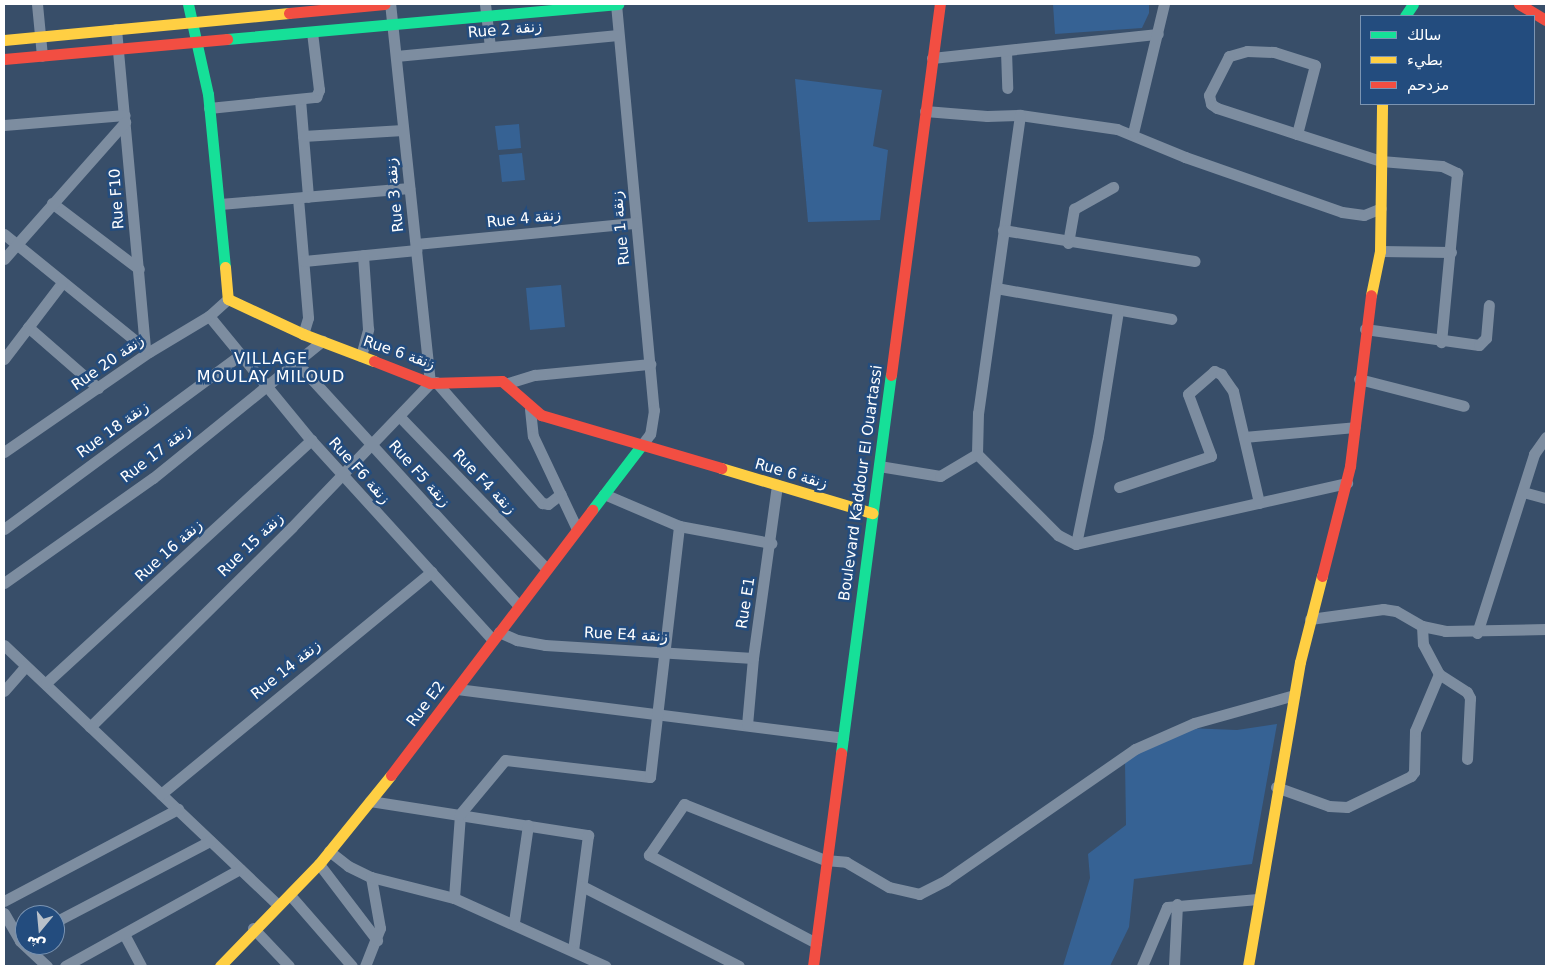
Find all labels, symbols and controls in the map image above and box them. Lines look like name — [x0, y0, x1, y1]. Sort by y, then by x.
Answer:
legend — [1360, 15, 1535, 105]
street label: Rue 2 زنقة — [467, 18, 543, 42]
text: سالك — [1407, 26, 1441, 44]
text: بطيء — [1407, 51, 1443, 69]
text: مزدحم — [1407, 76, 1449, 94]
street label: Rue 3 زنقة — [382, 157, 408, 233]
street label: Rue F10 — [106, 168, 128, 230]
street label: Rue 1 زنقة — [608, 190, 634, 266]
street label: Rue 4 زنقة — [486, 206, 562, 232]
street label: Rue 20 زنقة — [68, 331, 148, 395]
street label: Rue 6 زنقة — [361, 332, 437, 374]
district label: VILLAGE MOULAY MILOUD — [195, 349, 347, 387]
street label: Boulevard Kaddour El Ouartassi — [836, 364, 886, 602]
street label: Rue 18 زنقة — [74, 398, 152, 462]
street label: Rue 17 زنقة — [117, 421, 195, 487]
street label: Rue F6 زنقة — [324, 434, 394, 508]
street label: Rue F5 زنقة — [384, 437, 454, 511]
street label: Rue F4 زنقة — [449, 446, 519, 518]
street label: Rue 6 زنقة — [753, 455, 829, 493]
street label: Rue 15 زنقة — [214, 509, 288, 581]
street label: Rue 16 زنقة — [132, 516, 206, 586]
street label: Rue E1 — [733, 576, 759, 630]
street label: Rue E4 زنقة — [584, 624, 668, 646]
street label: Rue 14 زنقة — [248, 637, 324, 703]
street label: Rue E2 — [403, 678, 449, 730]
north arrow — [15, 905, 65, 955]
text: ش — [24, 933, 47, 954]

